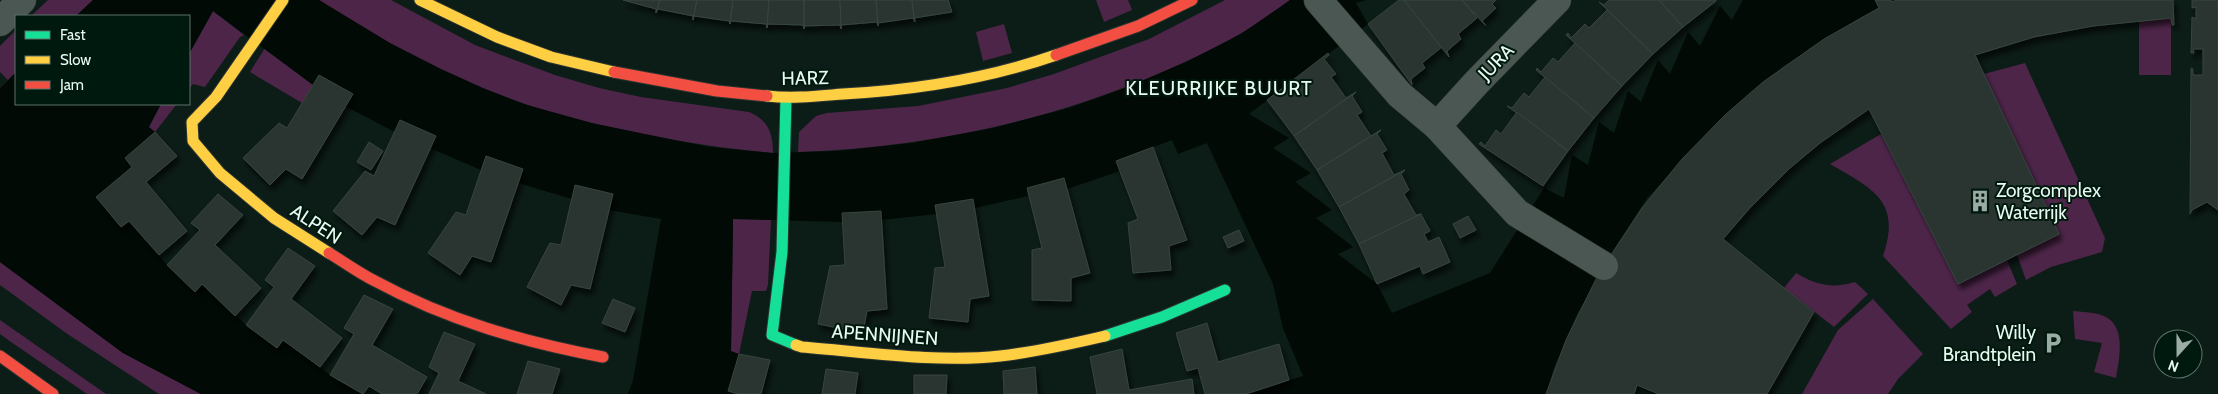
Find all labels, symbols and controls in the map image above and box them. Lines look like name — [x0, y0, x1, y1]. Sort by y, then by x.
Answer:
legend — [15, 15, 190, 105]
text: Fast — [60, 26, 85, 44]
street label: JURA — [1473, 39, 1519, 86]
text: Slow — [60, 51, 91, 69]
street label: HARZ — [781, 66, 829, 90]
text: Jam — [59, 76, 84, 94]
district label: KLEURRIJKE BUURT — [1125, 76, 1313, 100]
place label: Zorgcomplex Waterrijk — [1996, 179, 2101, 224]
building icon: Zorgcomplex Waterrijk — [1967, 188, 1993, 214]
street label: ALPEN — [286, 199, 346, 249]
street label: APENNIJNEN — [831, 320, 939, 350]
place label: Willy Brandtplein — [1943, 321, 2036, 366]
north arrow — [2153, 329, 2203, 379]
parking icon: Willy Brandtplein — [2040, 330, 2066, 356]
text: N — [2165, 356, 2181, 376]

